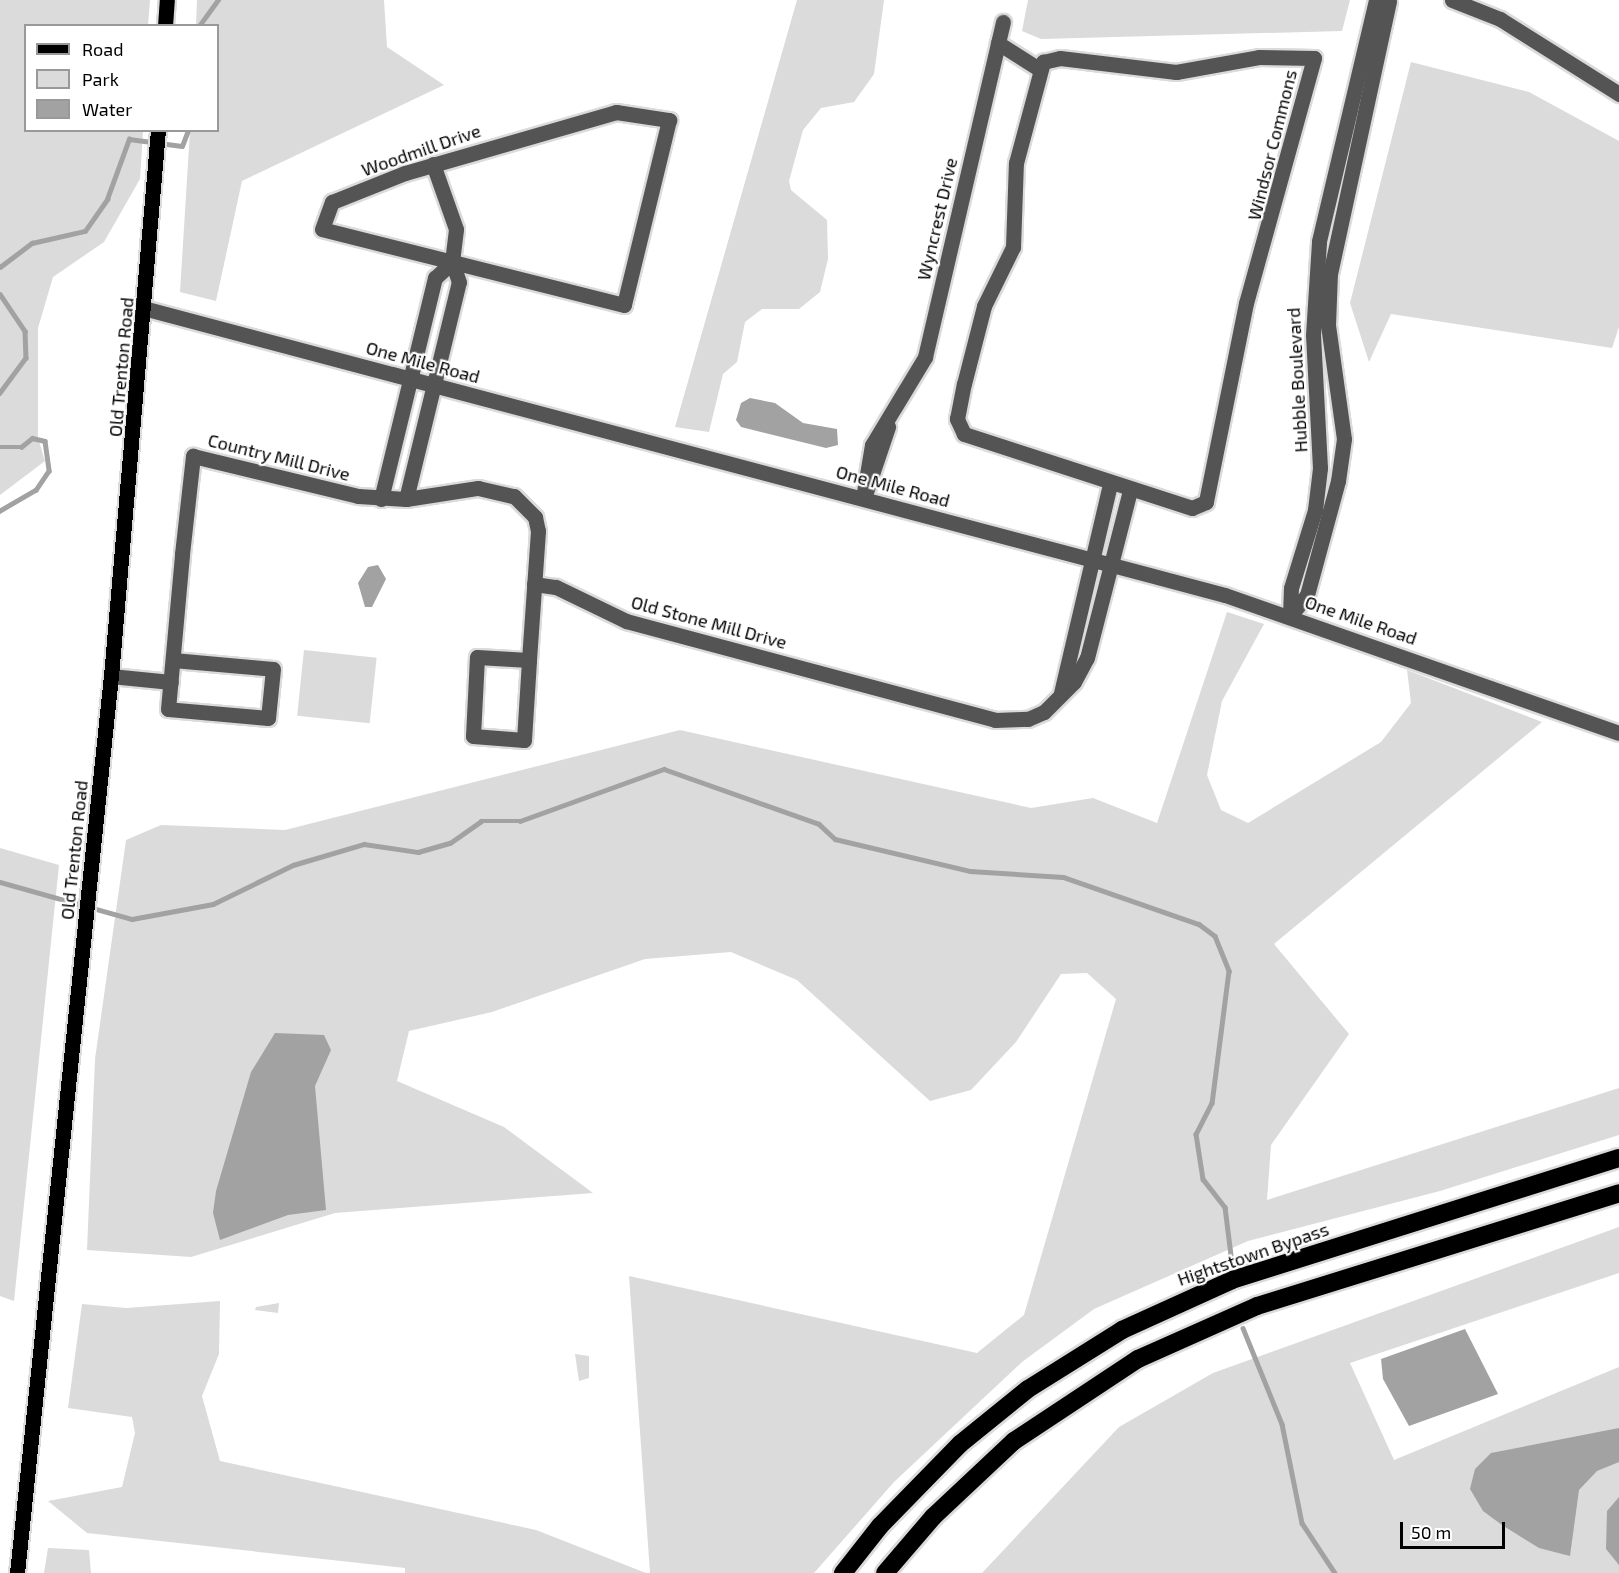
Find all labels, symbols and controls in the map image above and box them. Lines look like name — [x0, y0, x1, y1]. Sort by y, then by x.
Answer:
legend — [24, 24, 219, 132]
text: Road — [82, 38, 123, 60]
street label: Windsor Commons — [1243, 67, 1301, 223]
text: Park — [82, 68, 119, 90]
text: Water — [82, 98, 132, 120]
street label: Woodmill Drive — [358, 119, 484, 181]
street label: Wyncrest Drive — [912, 156, 962, 282]
street label: Old Trenton Road — [104, 296, 138, 438]
street label: Hubble Boulevard — [1282, 307, 1312, 453]
street label: One Mile Road — [364, 336, 482, 388]
street label: Country Mill Drive — [205, 429, 353, 485]
street label: One Mile Road — [834, 460, 952, 512]
street label: Old Stone Mill Drive — [629, 591, 789, 653]
street label: One Mile Road — [1302, 591, 1420, 649]
street label: Old Trenton Road — [56, 779, 92, 921]
street label: Hightstown Bypass — [1174, 1218, 1332, 1290]
scale bar — [1403, 1510, 1508, 1548]
text: 50 m — [1411, 1521, 1451, 1543]

